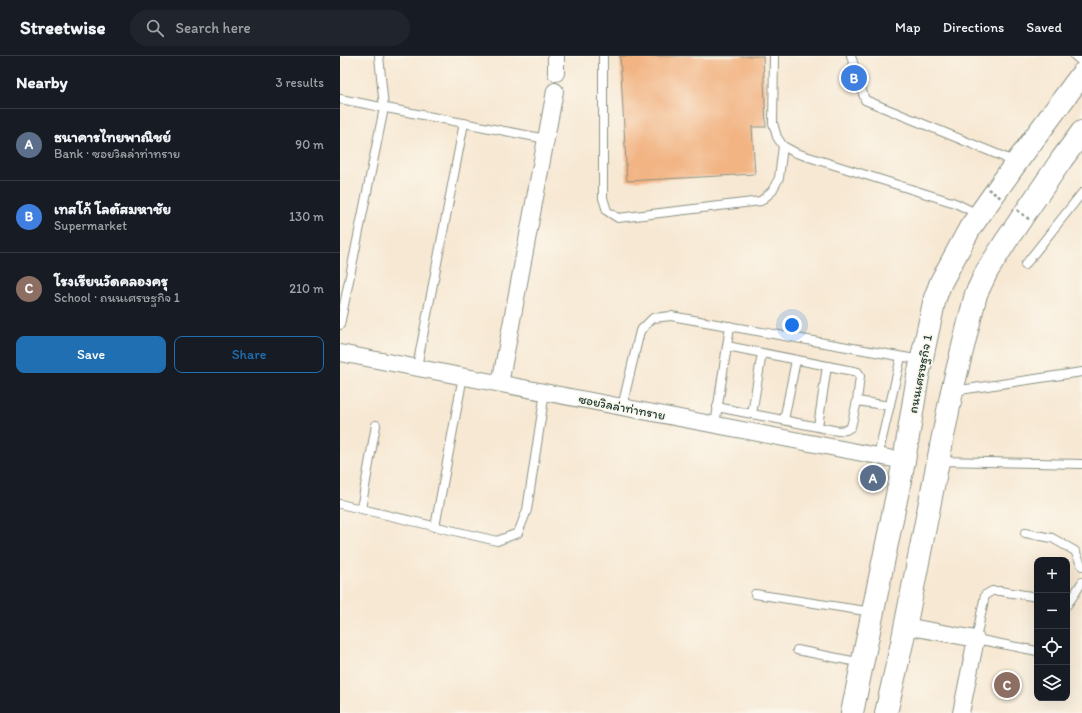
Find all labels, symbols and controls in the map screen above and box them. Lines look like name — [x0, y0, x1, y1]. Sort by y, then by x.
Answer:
search box — [130, 10, 410, 46]
text: Streetwise — [20, 16, 106, 39]
icon: search — [144, 17, 166, 39]
text: Search here — [176, 19, 251, 37]
text: Map — [895, 19, 921, 36]
text: Directions — [943, 19, 1004, 36]
text: Saved — [1026, 19, 1062, 36]
pin: B — [841, 63, 867, 93]
text: Nearby — [16, 72, 68, 92]
text: 3 results — [275, 75, 324, 90]
text: ธนาคารไทยพาณิชย์ — [54, 128, 171, 146]
text: A — [25, 137, 33, 152]
text: 90 m — [295, 137, 324, 152]
text: Bank · ซอยวิลล่าท่าทราย — [54, 146, 180, 161]
text: เทสโก้ โลตัสมหาชัย — [54, 200, 171, 218]
text: B — [25, 209, 33, 224]
text: 130 m — [289, 209, 324, 224]
text: Supermarket — [54, 218, 127, 233]
text: โรงเรียนวัดคลองครุ — [54, 272, 168, 290]
text: C — [25, 281, 33, 296]
text: 210 m — [289, 281, 324, 296]
text: School · ถนนเศรษฐกิจ 1 — [54, 290, 180, 305]
your location — [782, 315, 802, 335]
street label: ถนนเศรษฐกิจ 1 — [905, 333, 937, 415]
button: Save — [16, 336, 166, 373]
button: Share — [174, 336, 324, 373]
street label: ซอยวิลล่าท่าทราย — [577, 391, 667, 423]
pin: A — [860, 463, 886, 493]
map controls — [1034, 557, 1070, 701]
button: + — [1034, 557, 1070, 593]
button: − — [1034, 593, 1070, 629]
button: locate — [1034, 629, 1070, 665]
button: layers — [1034, 665, 1070, 701]
pin: C — [994, 670, 1020, 700]

